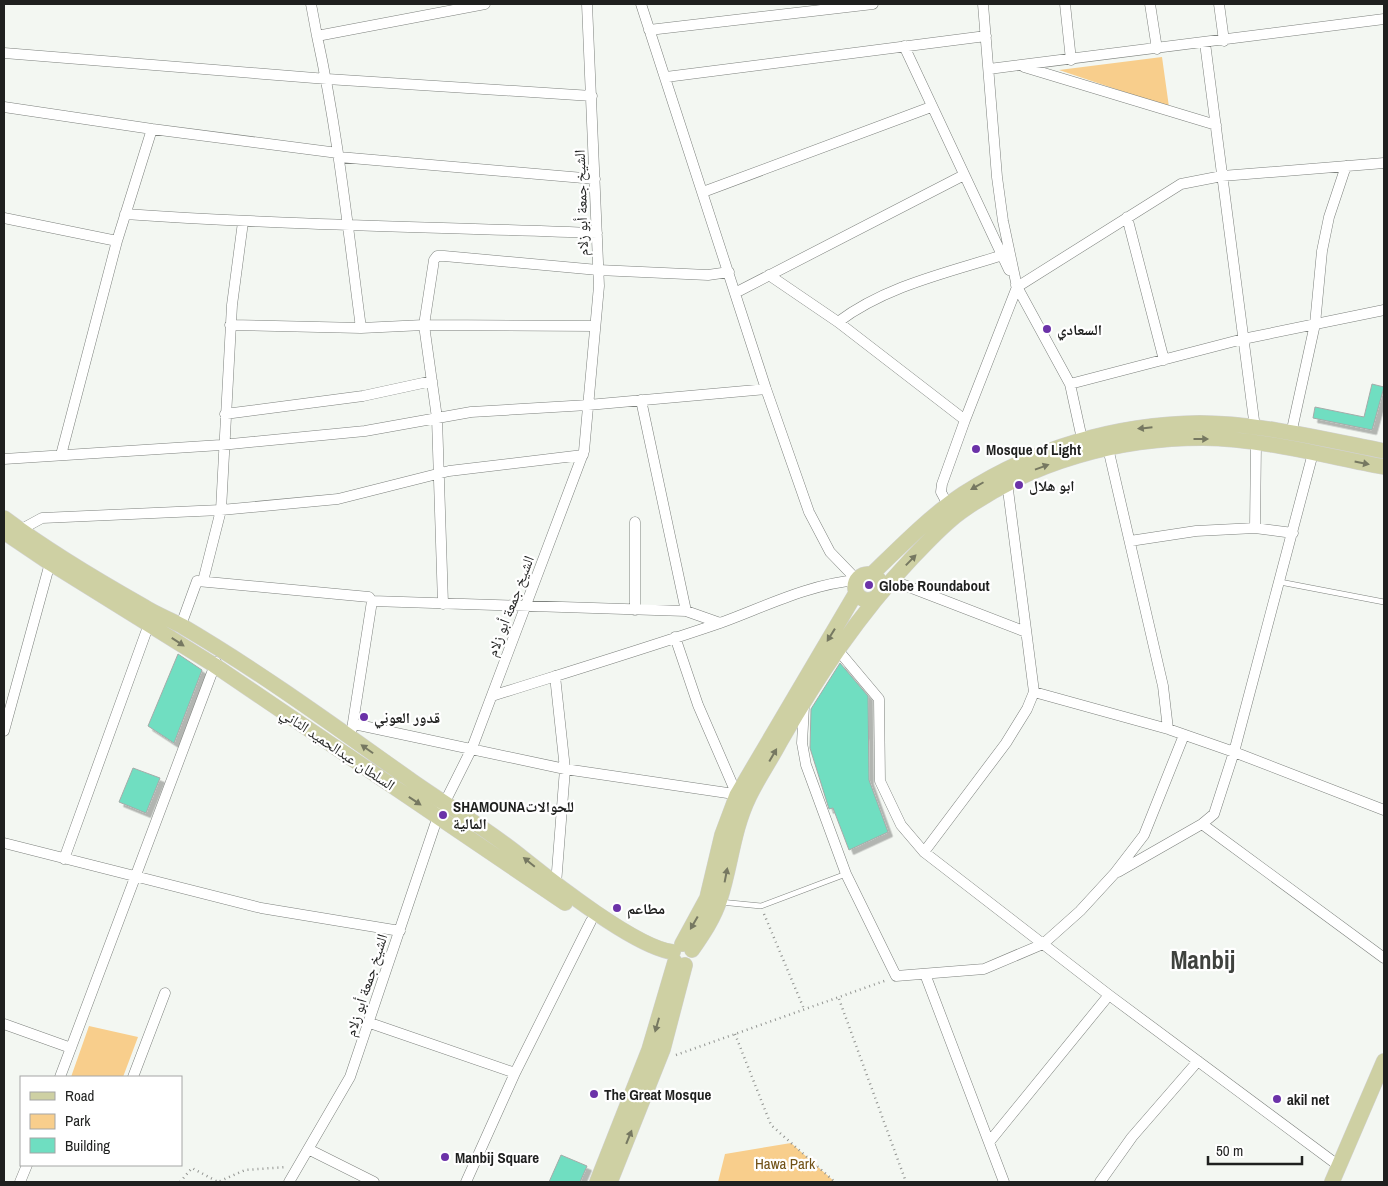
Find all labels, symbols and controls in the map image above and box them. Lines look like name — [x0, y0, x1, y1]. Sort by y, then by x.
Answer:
street label: الشيخ جمعة أبو زلام — [569, 149, 593, 257]
place label: السعادي — [1057, 319, 1102, 341]
marker: السعادي — [1041, 323, 1053, 335]
one-way arrow — [1137, 424, 1153, 432]
one-way arrow — [1194, 435, 1210, 443]
place label: Mosque of Light — [986, 439, 1081, 460]
marker: Mosque of Light — [970, 443, 982, 455]
one-way arrow — [1354, 459, 1370, 467]
one-way arrow — [1035, 463, 1050, 470]
place label: ابو هلال — [1029, 475, 1075, 496]
marker: ابو هلال — [1013, 479, 1025, 491]
one-way arrow — [970, 482, 984, 491]
street label: الشيخ جمعة أبو زلام — [481, 552, 539, 660]
one-way arrow — [905, 554, 917, 566]
place label: Globe Roundabout — [879, 575, 990, 596]
marker: Globe Roundabout — [863, 579, 875, 591]
one-way arrow — [826, 628, 836, 641]
one-way arrow — [171, 638, 185, 647]
street label: السلطان عبدالحميد الثاني — [276, 703, 399, 797]
place label: قدور العوني — [374, 707, 440, 729]
marker: قدور العوني — [358, 711, 370, 723]
one-way arrow — [360, 744, 374, 754]
one-way arrow — [769, 748, 778, 761]
one-way arrow — [408, 796, 422, 805]
place label: SHAMOUNAللحوالات المالية — [453, 796, 574, 834]
marker: SHAMOUNAللحوالات المالية — [437, 809, 449, 821]
one-way arrow — [522, 857, 535, 868]
one-way arrow — [723, 866, 731, 882]
place label: مطاعم — [627, 898, 665, 919]
marker: مطاعم — [611, 902, 623, 914]
one-way arrow — [690, 917, 699, 930]
street label: الشيخ جمعة أبو زلام — [340, 931, 392, 1039]
district label: Manbij — [1171, 943, 1235, 977]
one-way arrow — [652, 1018, 660, 1033]
legend — [20, 1076, 182, 1166]
place label: The Great Mosque — [604, 1084, 711, 1105]
text: Road — [65, 1085, 94, 1106]
marker: The Great Mosque — [588, 1088, 600, 1100]
place label: akil net — [1287, 1089, 1329, 1110]
marker: akil net — [1271, 1093, 1283, 1105]
text: Park — [65, 1110, 91, 1131]
one-way arrow — [625, 1130, 633, 1144]
scale bar — [1208, 1134, 1302, 1166]
text: Building — [65, 1135, 110, 1156]
text: 50 m — [1216, 1140, 1243, 1161]
place label: Manbij Square — [455, 1147, 539, 1168]
marker: Manbij Square — [439, 1151, 451, 1163]
park label: Hawa Park — [755, 1153, 816, 1174]

